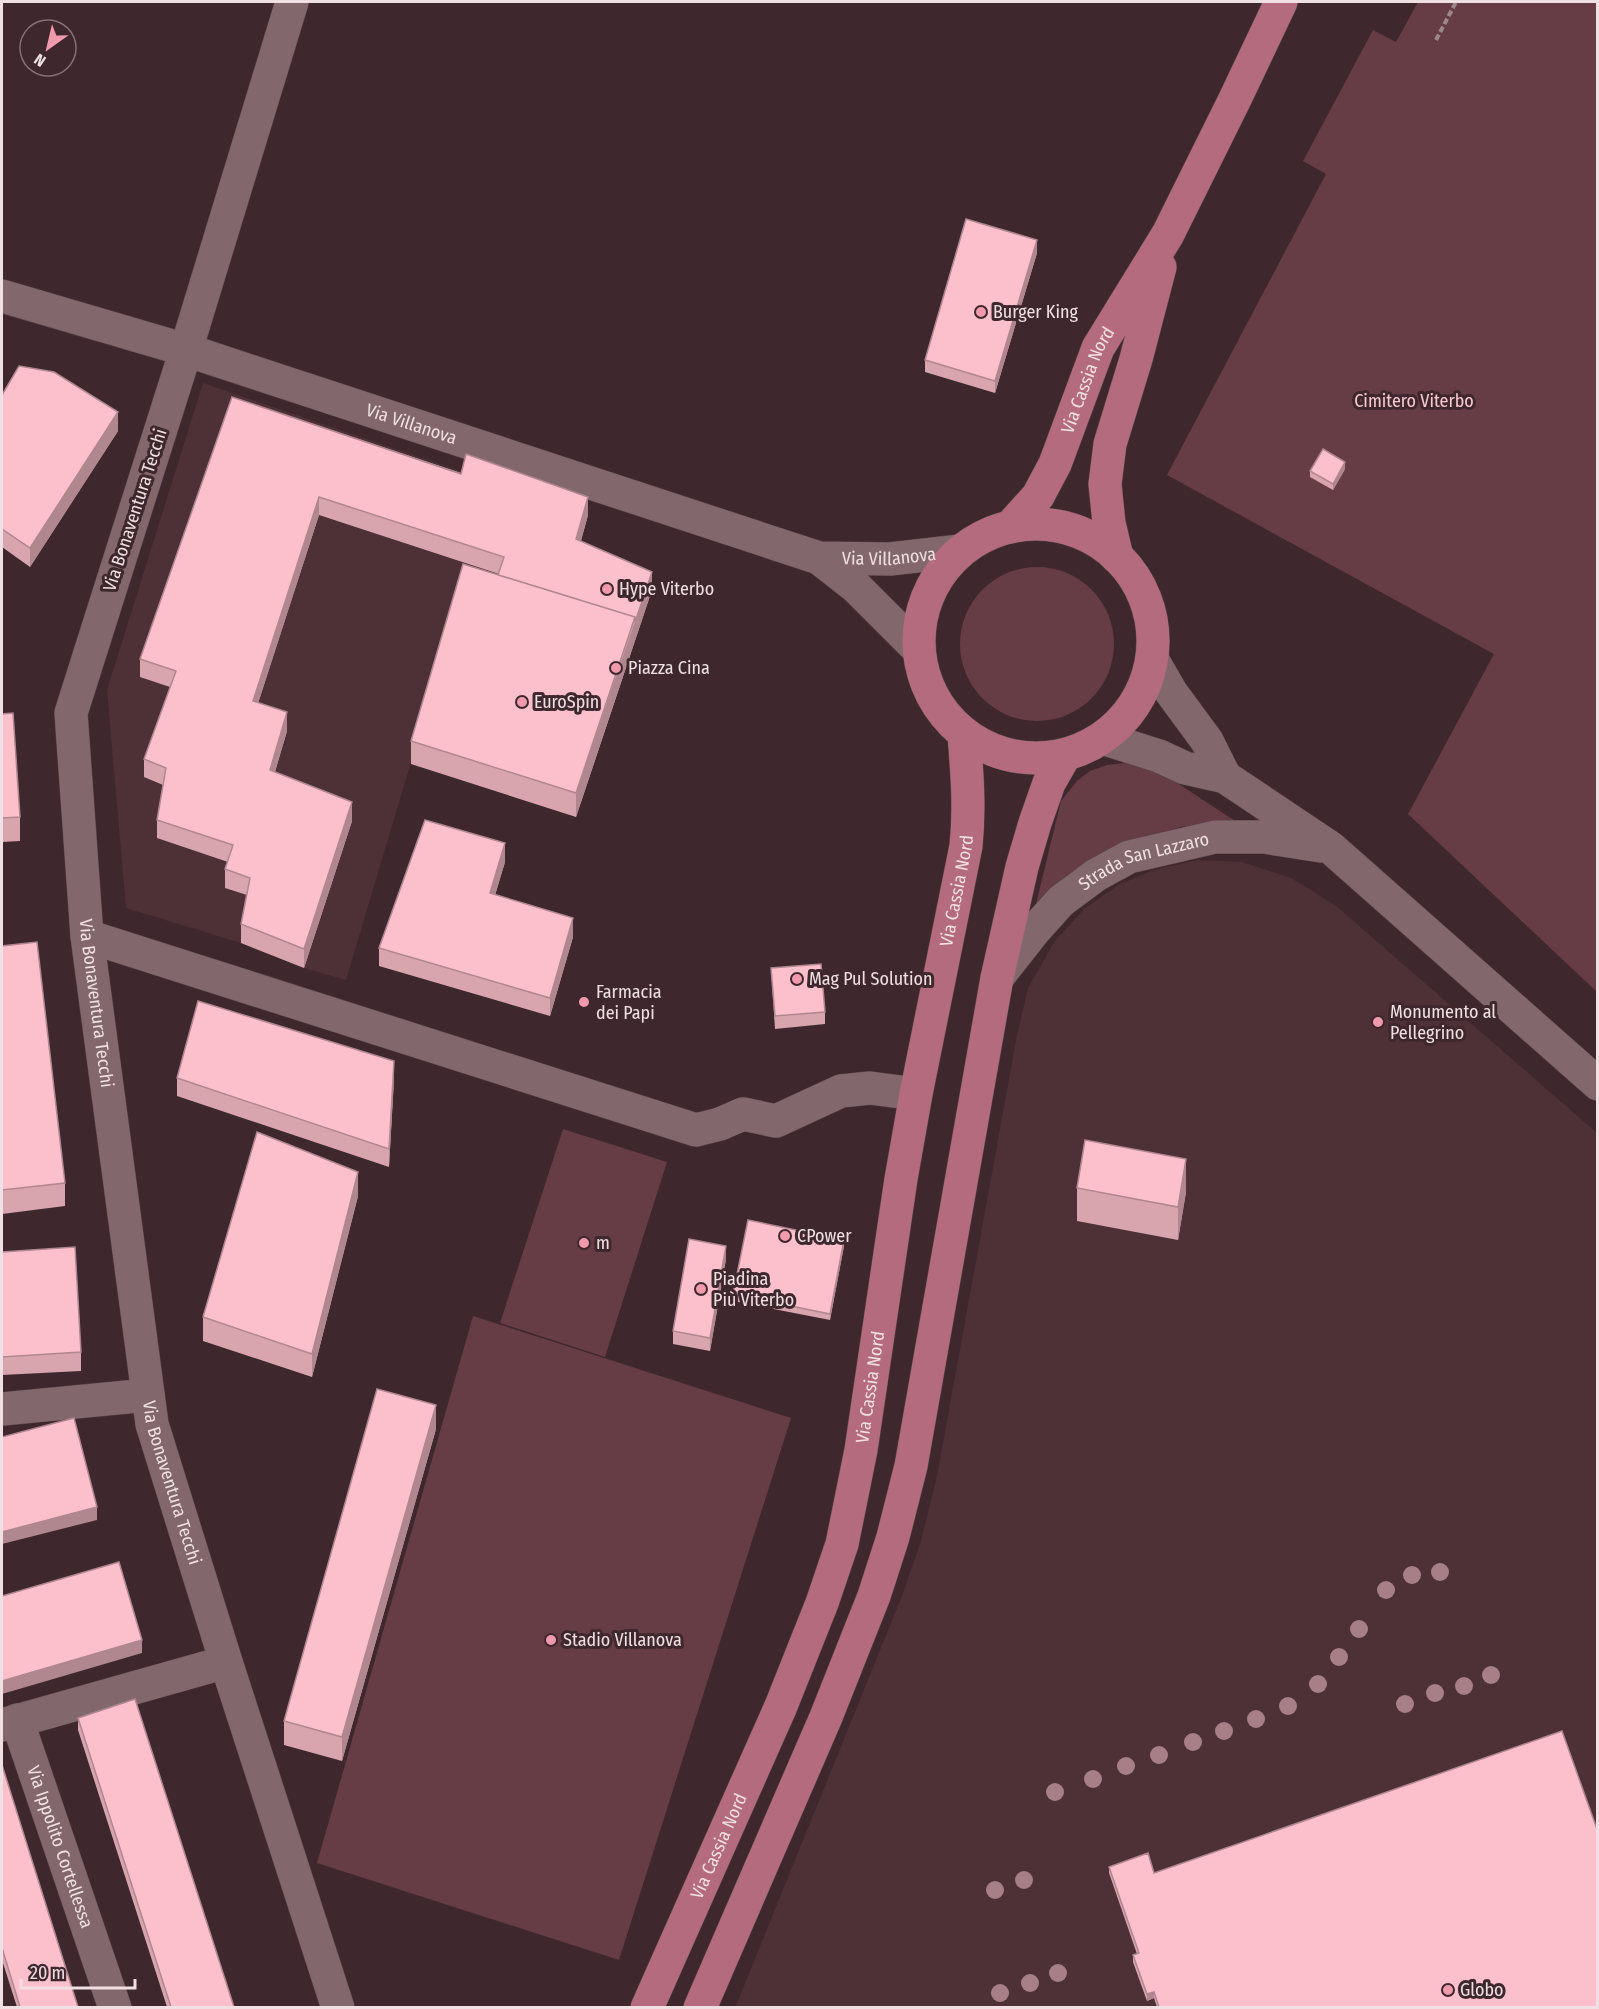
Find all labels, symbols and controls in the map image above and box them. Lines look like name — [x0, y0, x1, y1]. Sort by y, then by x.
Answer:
north arrow — [18, 18, 78, 78]
text: N — [31, 49, 49, 71]
place label: Burger King — [993, 301, 1078, 323]
marker: Burger King — [974, 305, 988, 319]
street label: Via Cassia Nord — [1056, 323, 1119, 436]
park label: Cimitero Viterbo — [1354, 390, 1474, 412]
street label: Via Villanova — [363, 399, 460, 449]
street label: Via Bonaventura Tecchi — [98, 426, 172, 594]
street label: Via Villanova — [842, 543, 937, 570]
place label: Hype Viterbo — [619, 578, 714, 600]
marker: Hype Viterbo — [600, 582, 614, 596]
place label: Piazza Cina — [628, 657, 710, 679]
marker: Piazza Cina — [609, 661, 623, 675]
place label: EuroSpin — [534, 691, 599, 713]
marker: EuroSpin — [515, 695, 529, 709]
street label: Strada San Lazzaro — [1074, 828, 1211, 895]
street label: Via Cassia Nord — [935, 834, 978, 948]
street label: Via Bonaventura Tecchi — [75, 918, 118, 1089]
place label: Mag Pul Solution — [809, 968, 932, 990]
marker: Mag Pul Solution — [790, 972, 804, 986]
place label: Farmacia dei Papi — [596, 981, 662, 1024]
marker: Farmacia dei Papi — [577, 995, 591, 1009]
place label: Monumento al Pellegrino — [1390, 1001, 1496, 1044]
marker: Monumento al Pellegrino — [1371, 1015, 1385, 1029]
place label: CPower — [797, 1225, 852, 1247]
marker: CPower — [778, 1229, 792, 1243]
place label: m — [596, 1232, 610, 1254]
marker: m — [577, 1236, 591, 1250]
place label: Piadina Più Viterbo — [713, 1268, 794, 1311]
marker: Piadina Più Viterbo — [694, 1282, 708, 1296]
street label: Via Cassia Nord — [851, 1330, 889, 1445]
street label: Via Bonaventura Tecchi — [138, 1399, 206, 1567]
place label: Stadio Villanova — [563, 1629, 682, 1651]
marker: Stadio Villanova — [544, 1633, 558, 1647]
street label: Via Ippolito Cortellessa — [22, 1763, 98, 1931]
street label: Via Cassia Nord — [686, 1790, 752, 1902]
scale bar — [21, 1952, 135, 1990]
text: 20 m — [30, 1962, 65, 1984]
place label: Globo — [1460, 1979, 1504, 2001]
marker: Globo — [1441, 1983, 1455, 1997]

